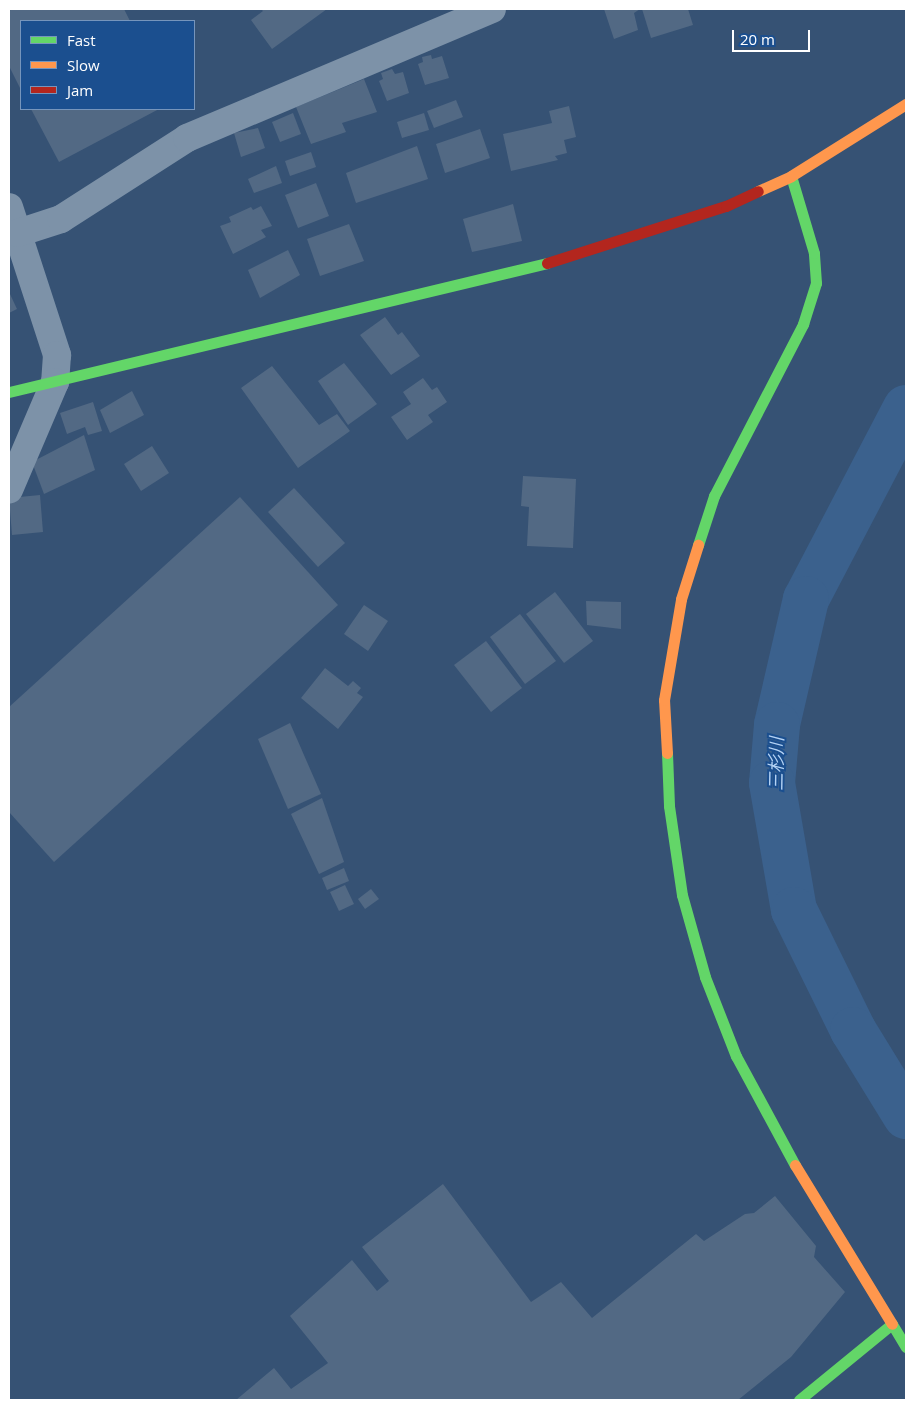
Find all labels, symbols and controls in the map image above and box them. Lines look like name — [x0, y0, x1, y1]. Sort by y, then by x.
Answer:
legend — [20, 20, 195, 110]
scale bar — [735, 20, 812, 52]
text: 20 m — [740, 29, 775, 49]
text: Fast — [67, 30, 96, 50]
text: Slow — [67, 55, 100, 75]
text: Jam — [67, 80, 93, 100]
water label: 三杉川 — [765, 737, 787, 791]

